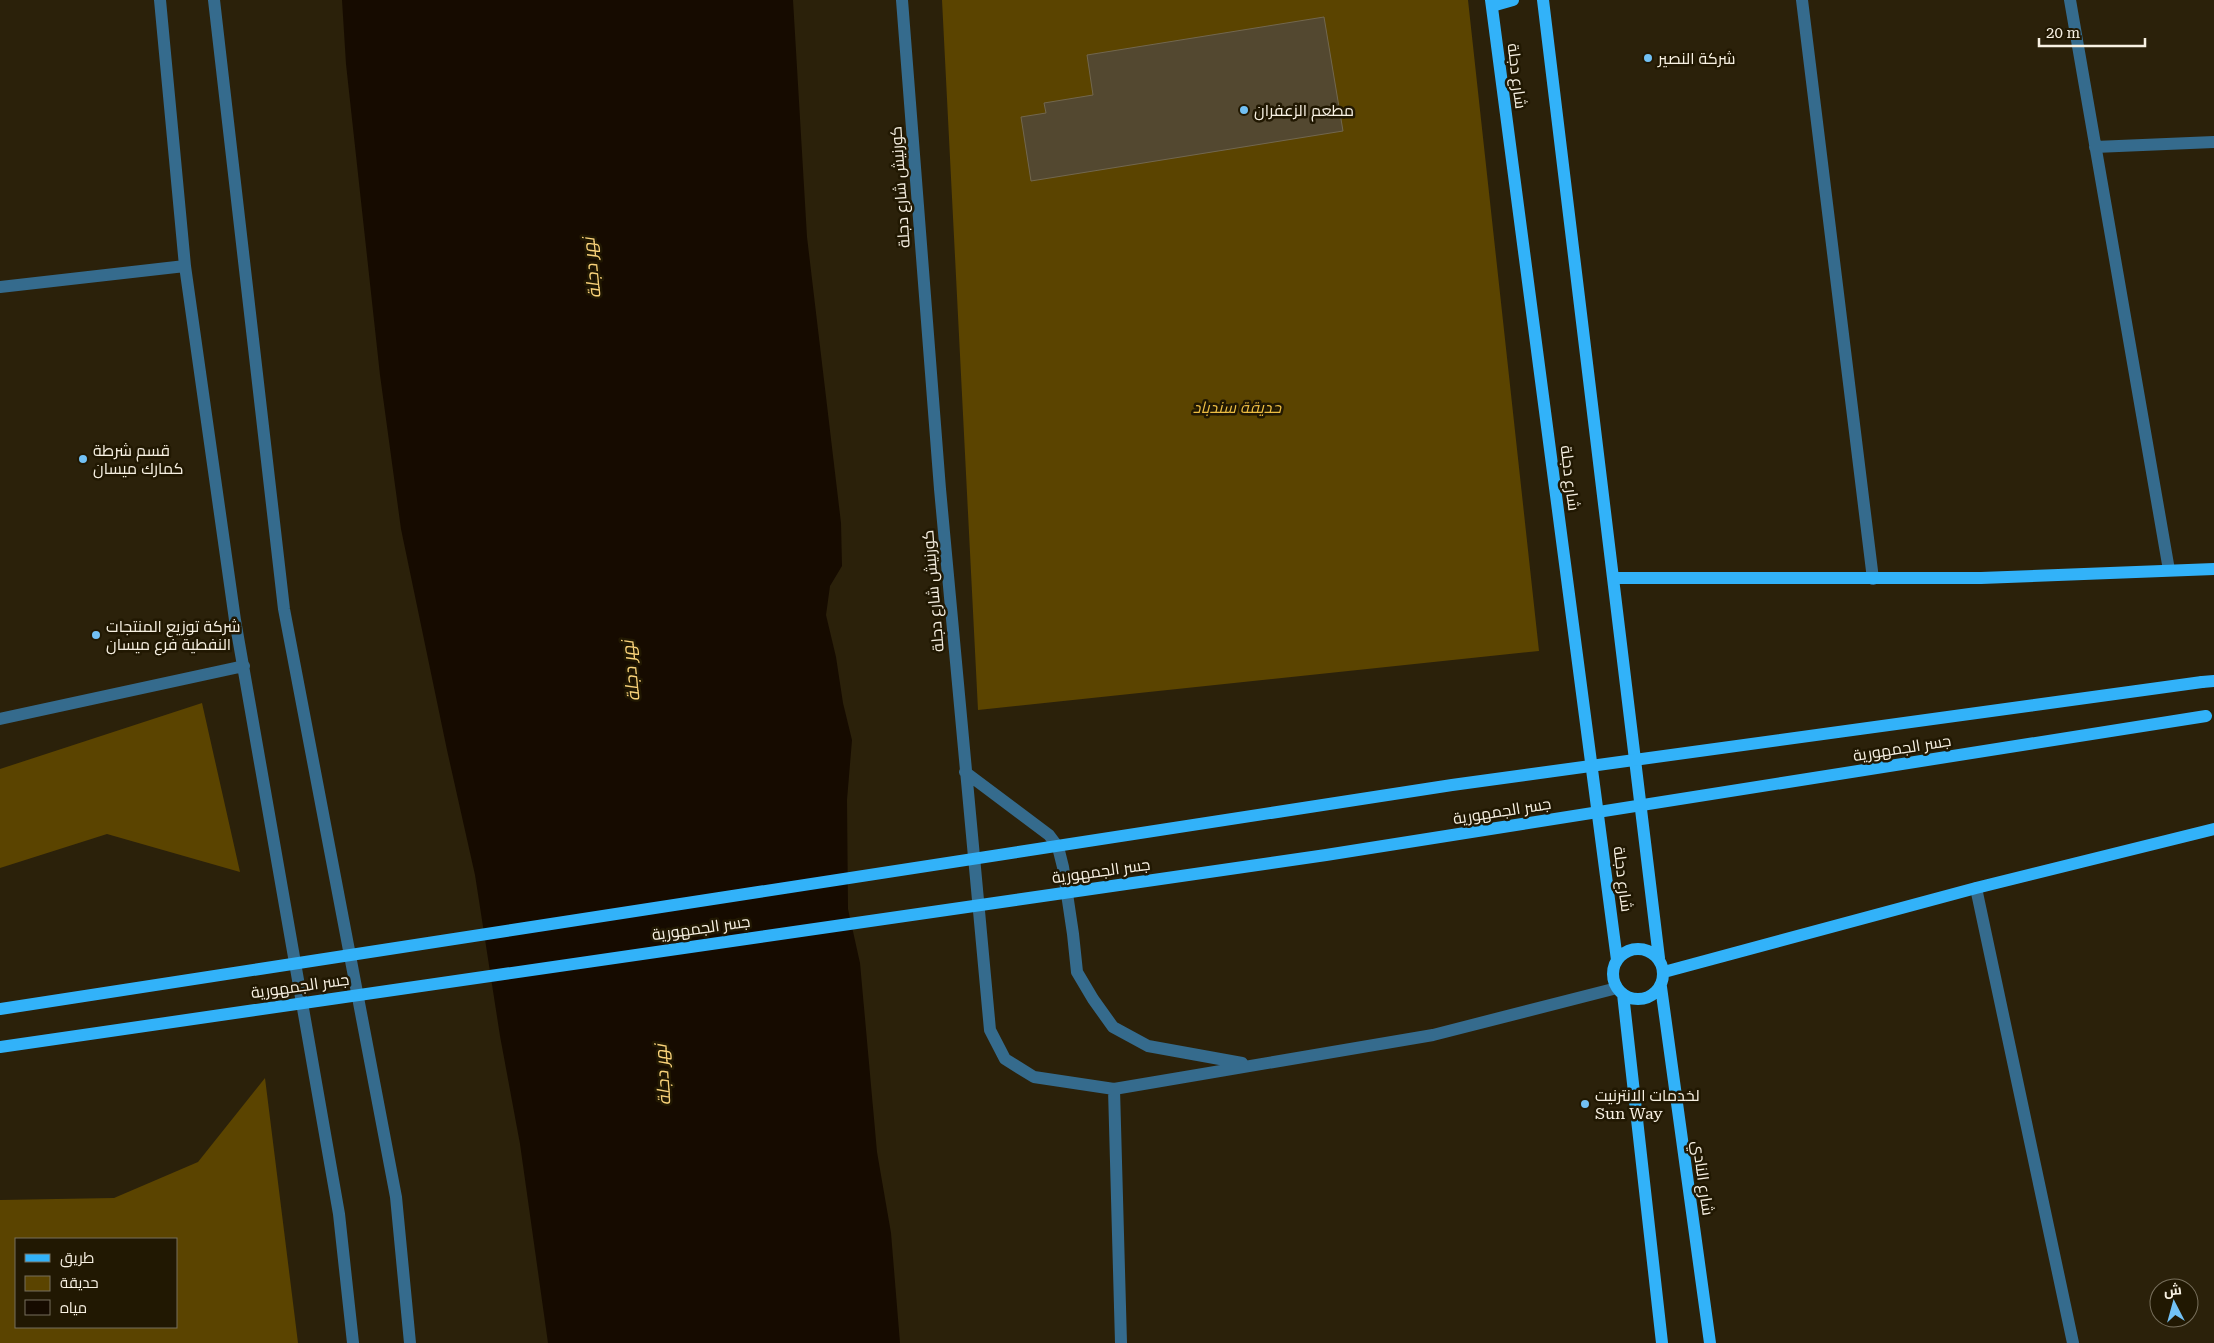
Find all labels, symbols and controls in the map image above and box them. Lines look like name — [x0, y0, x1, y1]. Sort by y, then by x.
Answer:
scale bar — [2039, 15, 2145, 47]
text: 20 m — [2046, 24, 2081, 42]
street label: شارع دجلة — [1502, 42, 1530, 110]
place label: شركة النصير — [1657, 49, 1736, 68]
marker: شركة النصير — [1642, 52, 1654, 64]
place label: مطعم الزعفران — [1254, 101, 1354, 122]
marker: مطعم الزعفران — [1238, 104, 1250, 116]
street label: كورنيش شارع دجلة — [886, 125, 916, 249]
water label: نهر دجلة — [577, 234, 606, 300]
park label: حديقة سندباد — [1193, 398, 1282, 417]
place label: قسم شرطة كمارك ميسان — [93, 441, 183, 479]
street label: شارع دجلة — [1555, 444, 1583, 512]
marker: قسم شرطة كمارك ميسان — [77, 453, 89, 465]
street label: كورنيش شارع دجلة — [918, 529, 950, 653]
place label: شركة توزيع المنتجات النفطية فرع ميسان — [106, 617, 240, 656]
marker: شركة توزيع المنتجات النفطية فرع ميسان — [90, 629, 102, 641]
water label: نهر دجلة — [616, 637, 645, 703]
street label: جسر الجمهورية — [1852, 731, 1953, 766]
street label: جسر الجمهورية — [1452, 794, 1553, 829]
street label: شارع دجلة — [1608, 845, 1636, 913]
street label: جسر الجمهورية — [1051, 855, 1152, 888]
street label: جسر الجمهورية — [651, 912, 752, 945]
street label: جسر الجمهورية — [250, 970, 351, 1003]
water label: نهر دجلة — [649, 1041, 676, 1106]
place label: لخدمات الانترنيت Sun Way — [1595, 1086, 1700, 1123]
marker: لخدمات الانترنيت Sun Way — [1579, 1098, 1591, 1110]
street label: شارع النادي — [1684, 1139, 1718, 1217]
legend — [15, 1238, 178, 1328]
text: طريق — [60, 1249, 94, 1268]
text: حديقة — [60, 1274, 99, 1292]
north arrow — [2149, 1278, 2199, 1328]
text: ش — [2163, 1281, 2183, 1300]
text: مياه — [60, 1299, 87, 1317]

